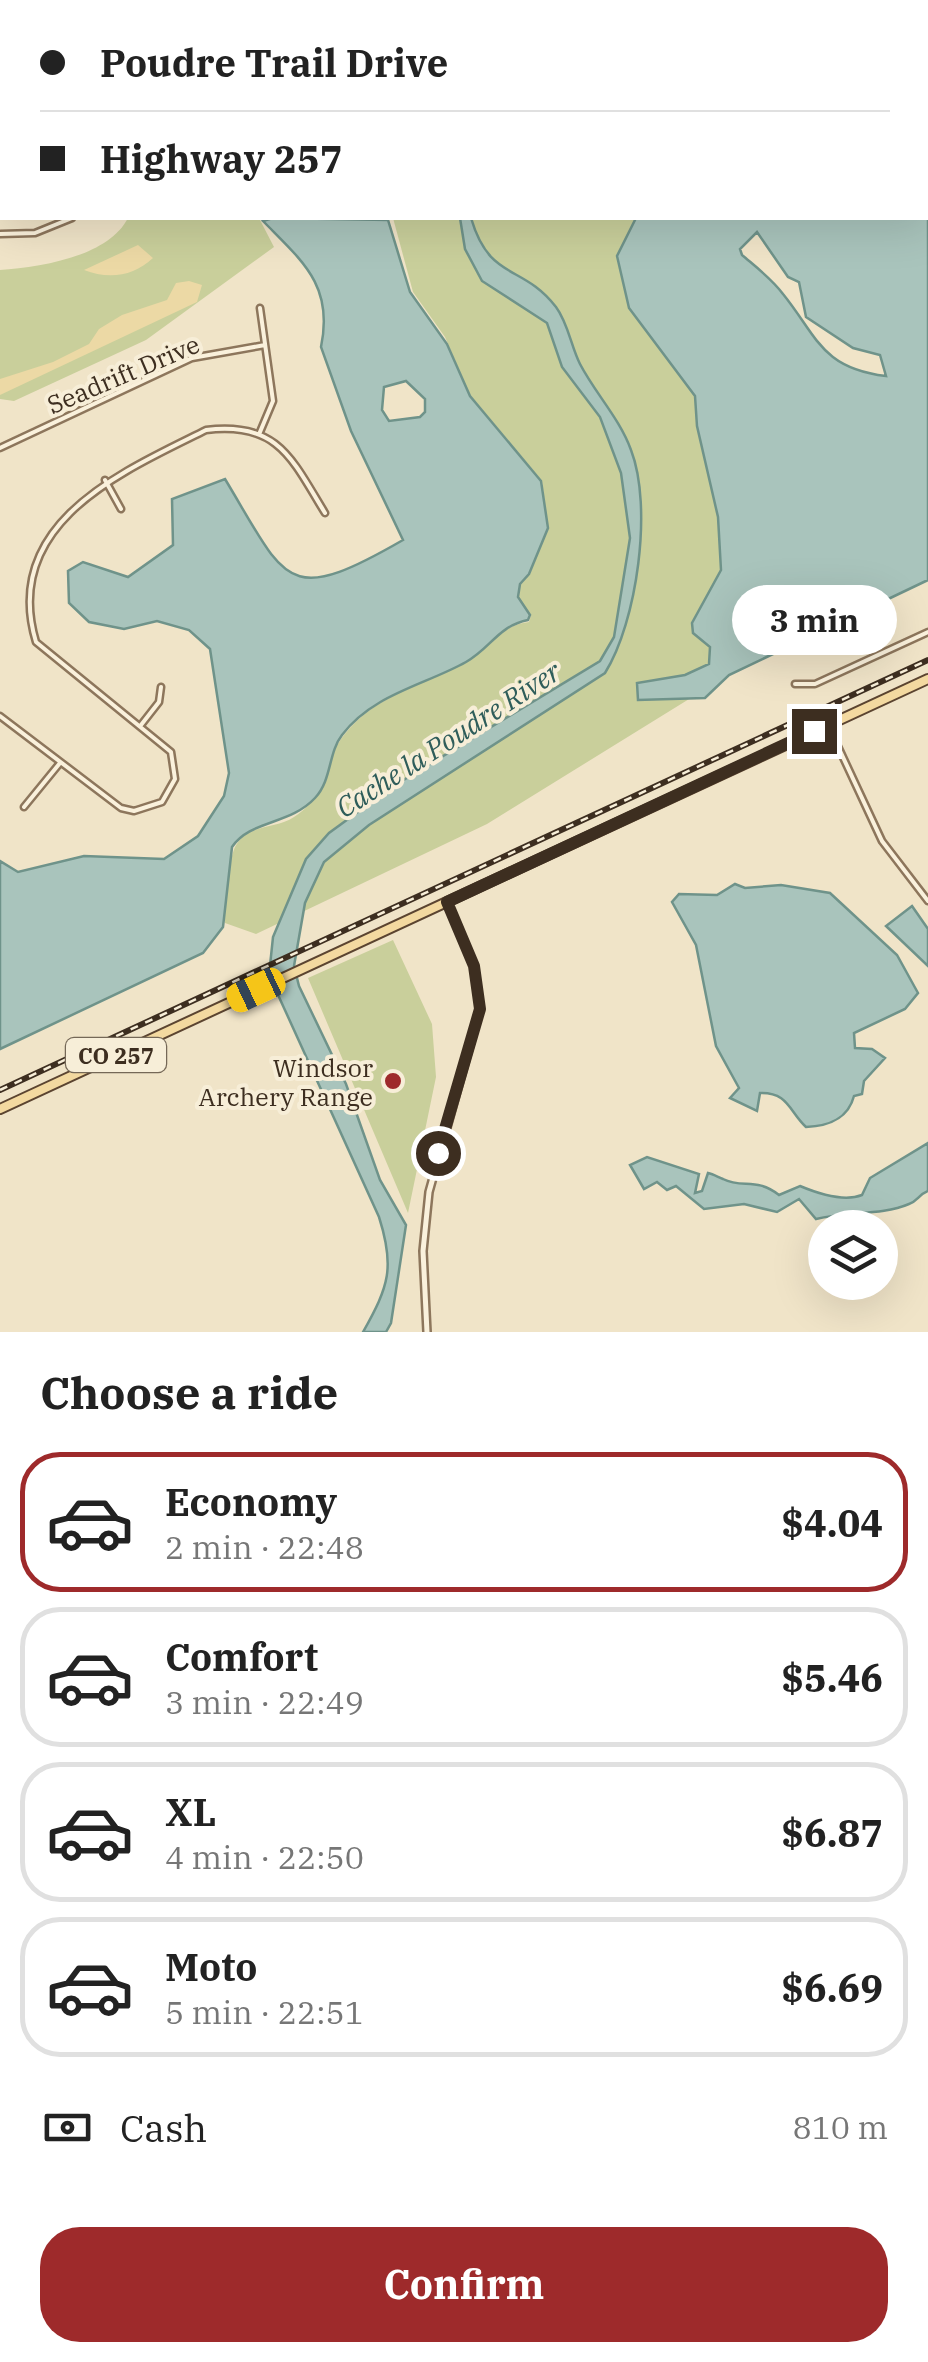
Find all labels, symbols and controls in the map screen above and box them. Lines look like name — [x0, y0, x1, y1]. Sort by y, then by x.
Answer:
text: Poudre Trail Drive — [100, 38, 448, 87]
text: Highway 257 — [100, 134, 342, 183]
street label: Seadrift Drive — [42, 327, 204, 421]
callout: 3 min — [732, 586, 896, 656]
text: 3 min — [770, 599, 859, 641]
water label: Cache la Poudre River — [329, 652, 568, 826]
route end — [792, 709, 837, 754]
car — [222, 964, 290, 1016]
road number: CO 257 — [66, 1038, 166, 1072]
place label: Windsor Archery Range — [199, 1051, 373, 1113]
marker: Windsor Archery Range — [382, 1070, 404, 1092]
route start — [416, 1131, 461, 1176]
map controls — [808, 1210, 898, 1300]
button: layers — [808, 1210, 898, 1300]
text: Choose a ride — [40, 1363, 338, 1421]
icon: car — [45, 1477, 135, 1567]
text: Economy — [165, 1477, 337, 1526]
text: $4.04 — [781, 1498, 883, 1547]
text: 2 min · 22:48 — [165, 1526, 364, 1568]
icon: car — [45, 1632, 135, 1722]
text: Comfort — [165, 1632, 318, 1681]
text: $5.46 — [781, 1653, 883, 1702]
text: 3 min · 22:49 — [165, 1681, 364, 1723]
icon: car — [45, 1787, 135, 1877]
text: XL — [165, 1787, 216, 1836]
text: $6.87 — [781, 1808, 883, 1857]
text: 4 min · 22:50 — [165, 1836, 364, 1878]
icon: car — [45, 1942, 135, 2032]
text: Moto — [165, 1942, 257, 1991]
text: $6.69 — [781, 1963, 883, 2012]
text: 5 min · 22:51 — [165, 1991, 364, 2033]
icon: cash — [40, 2100, 95, 2155]
text: Cash — [120, 2103, 207, 2152]
text: 810 m — [792, 2106, 888, 2148]
button: Confirm — [40, 2227, 888, 2342]

